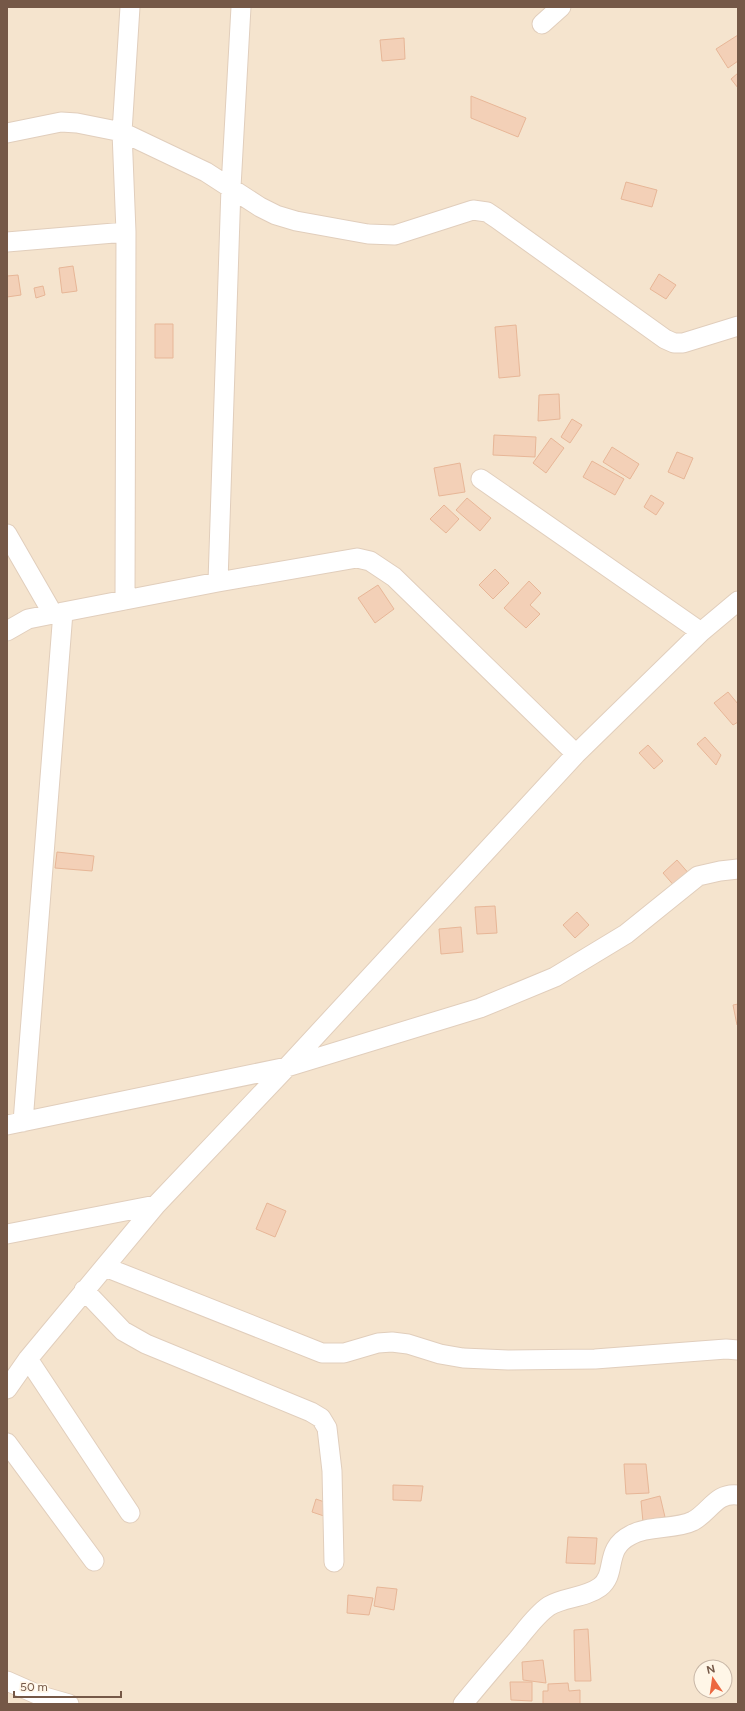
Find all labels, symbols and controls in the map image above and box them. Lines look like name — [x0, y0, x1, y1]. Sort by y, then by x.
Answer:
north arrow — [693, 1659, 733, 1699]
text: N — [705, 1662, 716, 1677]
scale bar — [14, 1673, 121, 1699]
text: 50 m — [20, 1680, 48, 1694]

